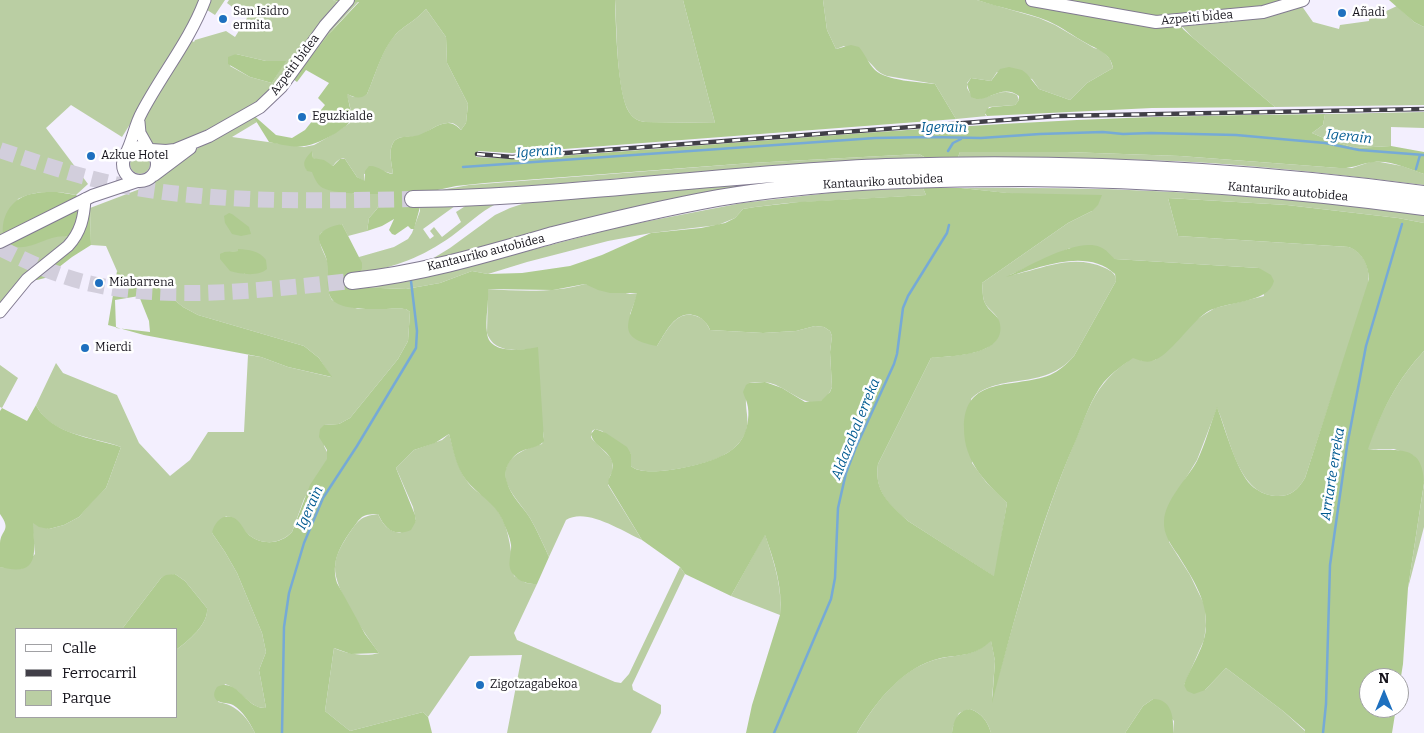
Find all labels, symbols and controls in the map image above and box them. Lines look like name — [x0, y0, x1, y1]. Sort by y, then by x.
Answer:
place label: San Isidro ermita — [233, 5, 289, 33]
place label: Añadi — [1352, 6, 1385, 20]
marker: Añadi — [1336, 7, 1348, 19]
street label: Azpeiti bidea — [1160, 8, 1234, 28]
marker: San Isidro ermita — [217, 13, 229, 25]
street label: Azpeiti bidea — [267, 32, 323, 98]
place label: Eguzkialde — [312, 110, 373, 124]
marker: Eguzkialde — [296, 111, 308, 123]
water label: Igerain — [921, 120, 967, 136]
water label: Igerain — [1325, 126, 1373, 148]
water label: Igerain — [516, 142, 562, 162]
place label: Azkue Hotel — [101, 149, 168, 163]
marker: Azkue Hotel — [85, 150, 97, 162]
street label: Kantauriko autobidea — [822, 172, 944, 192]
street label: Kantauriko autobidea — [1227, 180, 1349, 204]
street label: Kantauriko autobidea — [426, 231, 546, 275]
place label: Miabarrena — [109, 276, 174, 290]
marker: Miabarrena — [93, 277, 105, 289]
place label: Mierdi — [95, 341, 132, 355]
marker: Mierdi — [79, 342, 91, 354]
water label: Aldazabal erreka — [828, 376, 884, 482]
water label: Arriarte erreka — [1317, 427, 1349, 521]
water label: Igerain — [293, 484, 327, 532]
legend — [15, 628, 178, 718]
text: Calle — [62, 639, 96, 657]
text: Ferrocarril — [62, 664, 137, 682]
north arrow — [1359, 668, 1409, 718]
text: N — [1379, 670, 1389, 687]
place label: Zigotzagabekoa — [490, 678, 577, 692]
marker: Zigotzagabekoa — [474, 679, 486, 691]
text: Parque — [62, 689, 111, 707]

